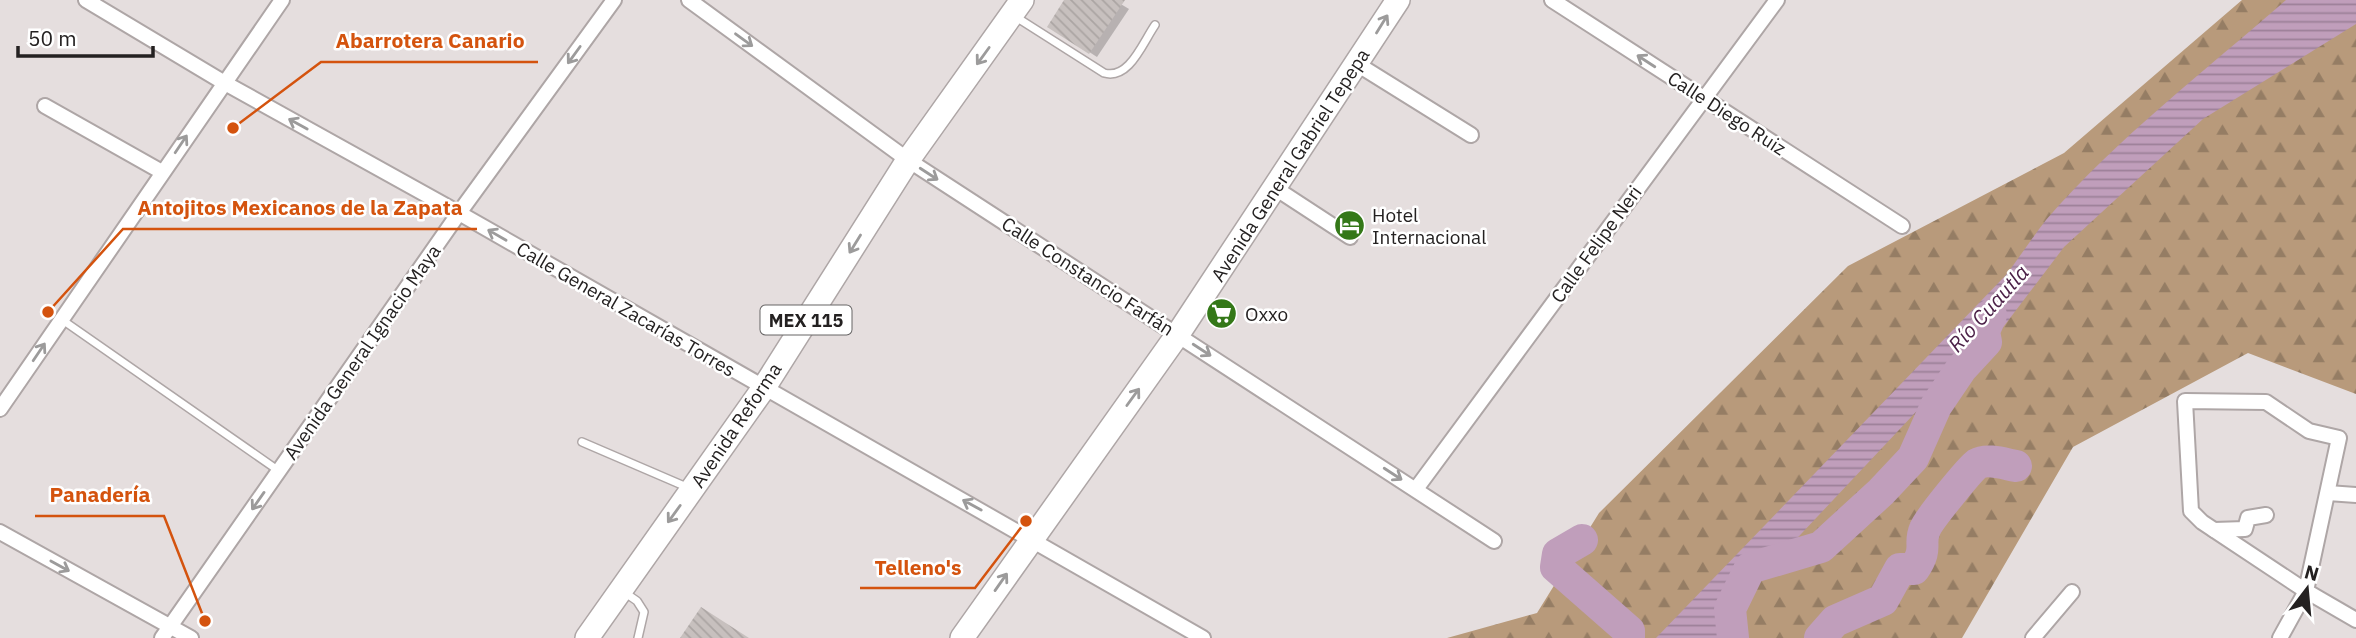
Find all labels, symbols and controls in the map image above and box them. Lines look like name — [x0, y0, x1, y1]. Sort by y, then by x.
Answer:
scale bar — [18, 14, 152, 58]
one-way arrow — [1376, 15, 1390, 35]
callout: Abarrotera Canario — [321, 20, 538, 62]
text: 50 m — [28, 24, 77, 52]
text: Abarrotera Canario — [336, 26, 525, 54]
one-way arrow — [734, 33, 753, 48]
street label: Avenida General Gabriel Tepepa — [1206, 44, 1374, 286]
one-way arrow — [566, 45, 581, 64]
one-way arrow — [976, 46, 990, 65]
one-way arrow — [1637, 53, 1657, 67]
street label: Calle Diego Ruiz — [1663, 66, 1791, 160]
one-way arrow — [289, 117, 309, 131]
one-way arrow — [174, 135, 188, 155]
one-way arrow — [918, 167, 938, 181]
street label: Calle Felipe Neri — [1545, 181, 1647, 307]
callout: Antojitos Mexicanos de la Zapata — [123, 187, 477, 229]
text: Antojitos Mexicanos de la Zapata — [137, 193, 463, 221]
place label: Hotel Internacional — [1372, 203, 1486, 249]
hotel icon: Hotel Internacional — [1332, 209, 1366, 243]
street label: Calle Constancio Farfán — [997, 211, 1179, 341]
one-way arrow — [488, 228, 508, 242]
one-way arrow — [847, 233, 861, 253]
street label: Calle General Zacarías Torres — [512, 236, 740, 382]
street label: Avenida General Ignacio Maya — [278, 240, 446, 464]
water label: Río Cuautla — [1941, 258, 2035, 358]
supermarket icon: Oxxo — [1205, 297, 1239, 331]
place label: Oxxo — [1245, 302, 1288, 326]
road number: MEX 115 — [760, 306, 852, 334]
one-way arrow — [31, 343, 46, 362]
one-way arrow — [1192, 343, 1212, 357]
street label: Avenida Reforma — [685, 358, 787, 492]
one-way arrow — [1126, 388, 1140, 407]
one-way arrow — [1383, 467, 1402, 481]
callout: Panadería — [35, 474, 164, 516]
text: Panadería — [50, 480, 150, 508]
one-way arrow — [251, 490, 265, 510]
one-way arrow — [962, 498, 982, 512]
one-way arrow — [667, 505, 682, 524]
callout: Telleno's — [860, 546, 975, 588]
text: Telleno's — [874, 553, 962, 581]
north arrow — [2272, 554, 2342, 624]
one-way arrow — [49, 559, 69, 573]
text: N — [2302, 559, 2322, 586]
one-way arrow — [994, 573, 1008, 592]

